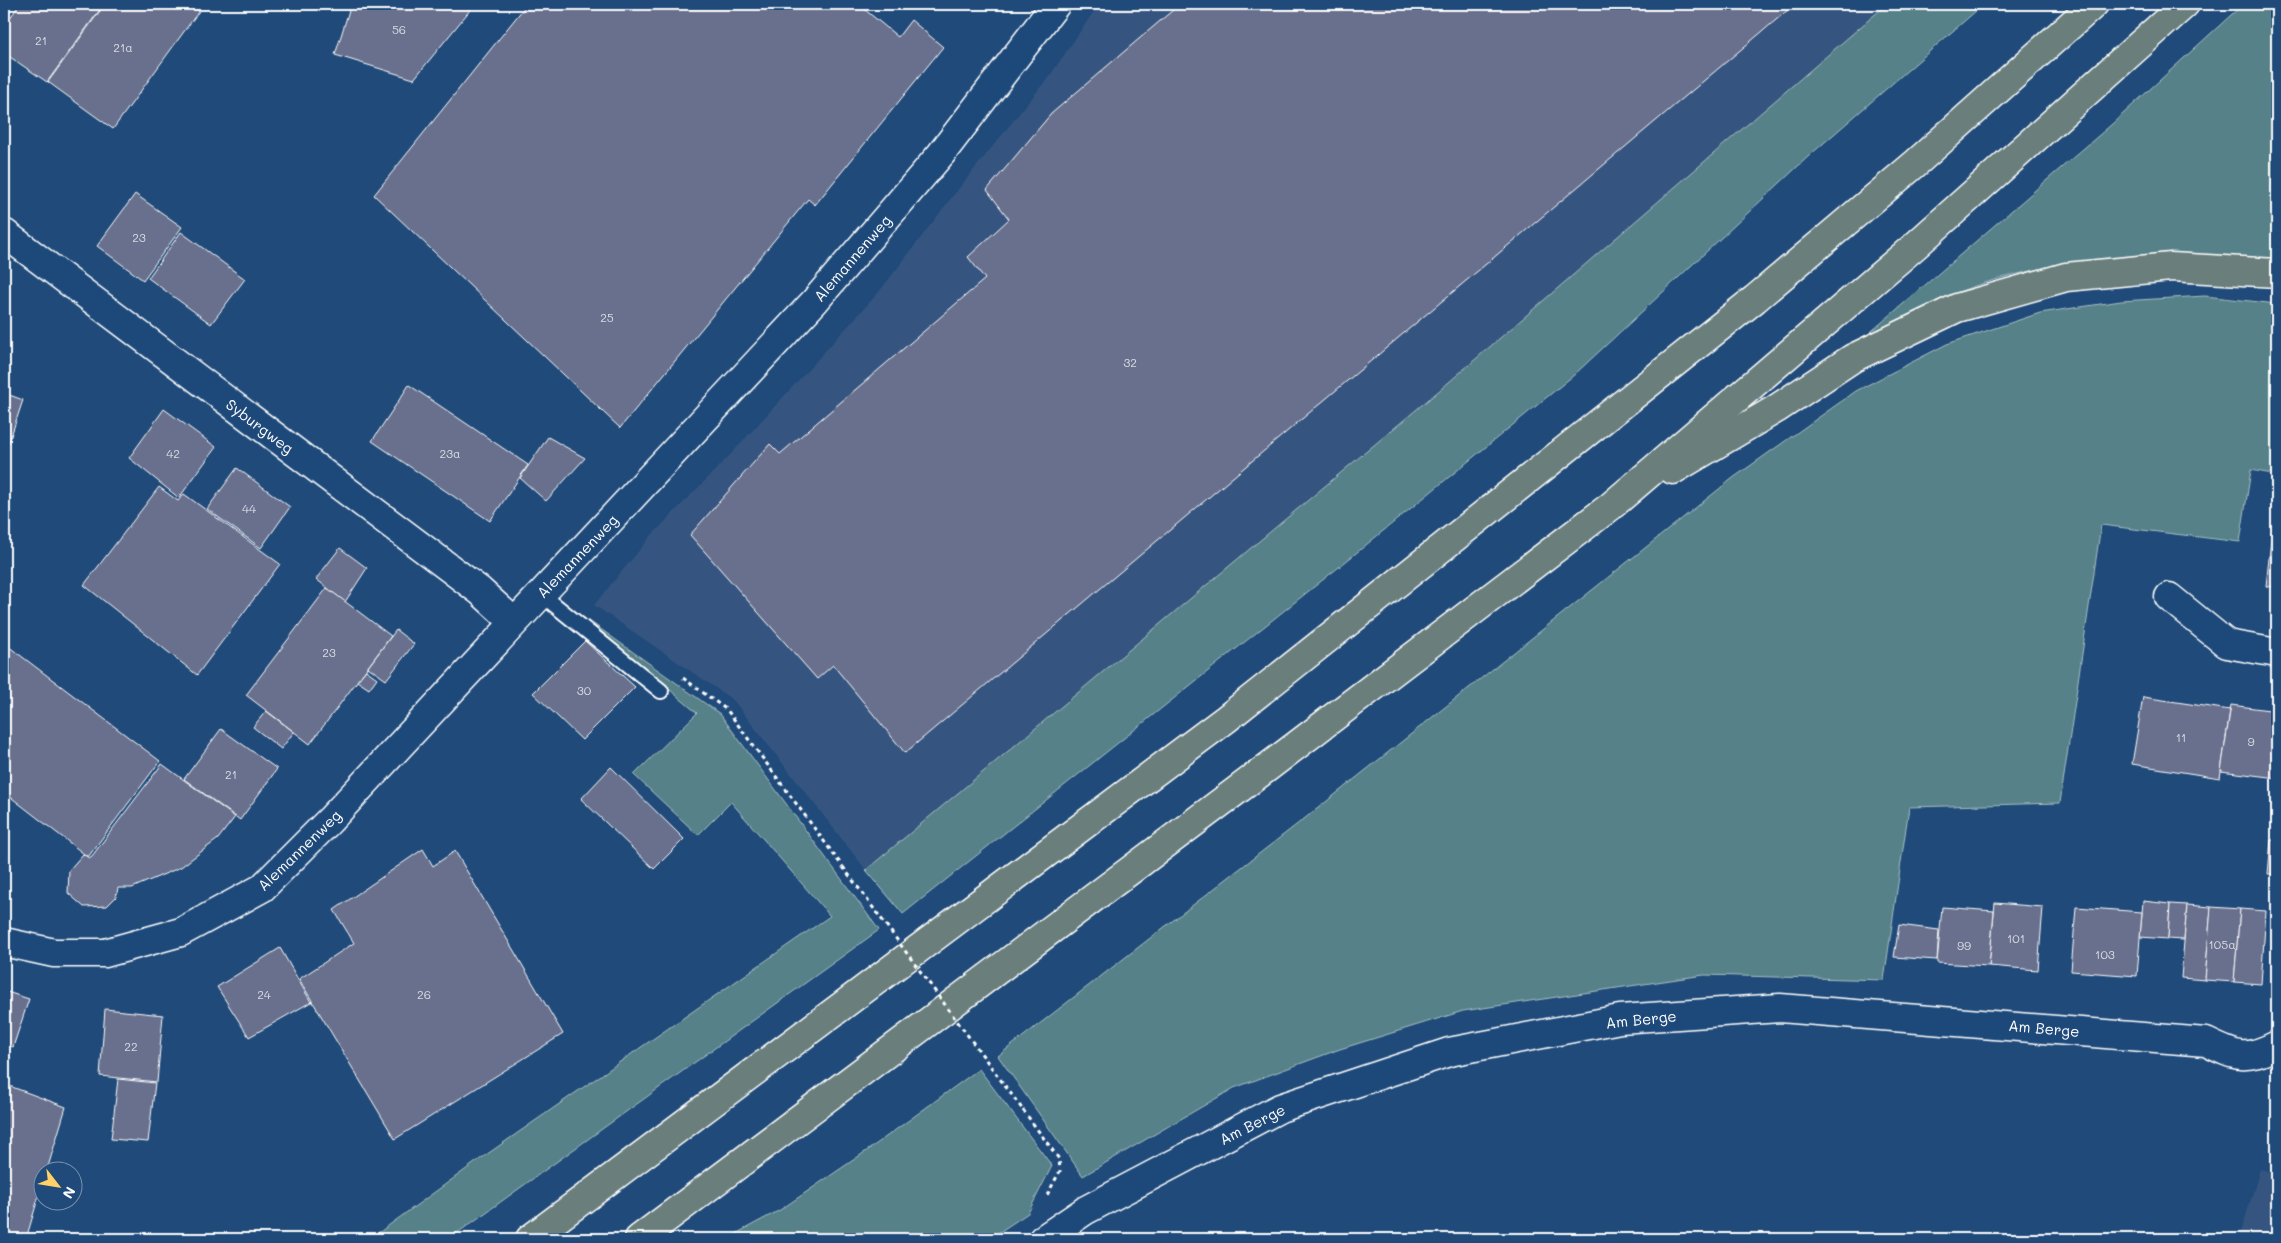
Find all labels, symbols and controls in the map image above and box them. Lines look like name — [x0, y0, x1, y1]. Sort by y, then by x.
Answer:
house number: 56 — [392, 21, 406, 37]
house number: 21 — [35, 32, 47, 48]
house number: 21a — [113, 39, 133, 55]
street label: Alemannenweg — [809, 210, 895, 306]
house number: 23 — [132, 229, 146, 245]
house number: 25 — [600, 309, 614, 325]
house number: 32 — [1123, 354, 1137, 370]
street label: Syburgweg — [222, 394, 298, 458]
house number: 42 — [166, 445, 180, 461]
house number: 23a — [439, 445, 461, 461]
house number: 44 — [242, 500, 256, 516]
street label: Alemannenweg — [532, 510, 622, 602]
house number: 23 — [322, 644, 336, 660]
house number: 30 — [577, 682, 592, 698]
house number: 11 — [2176, 729, 2186, 745]
house number: 9 — [2247, 733, 2255, 749]
house number: 21 — [225, 766, 237, 782]
street label: Alemannenweg — [253, 805, 345, 895]
house number: 101 — [2007, 930, 2025, 946]
house number: 105a — [2208, 936, 2236, 952]
house number: 99 — [1957, 937, 1971, 953]
house number: 103 — [2095, 946, 2115, 962]
house number: 24 — [257, 986, 271, 1002]
house number: 26 — [417, 986, 431, 1002]
street label: Am Berge — [1605, 1005, 1677, 1033]
street label: Am Berge — [2008, 1015, 2080, 1041]
house number: 22 — [124, 1038, 138, 1054]
street label: Am Berge — [1216, 1099, 1288, 1149]
north arrow — [32, 1160, 82, 1210]
text: N — [59, 1183, 80, 1202]

